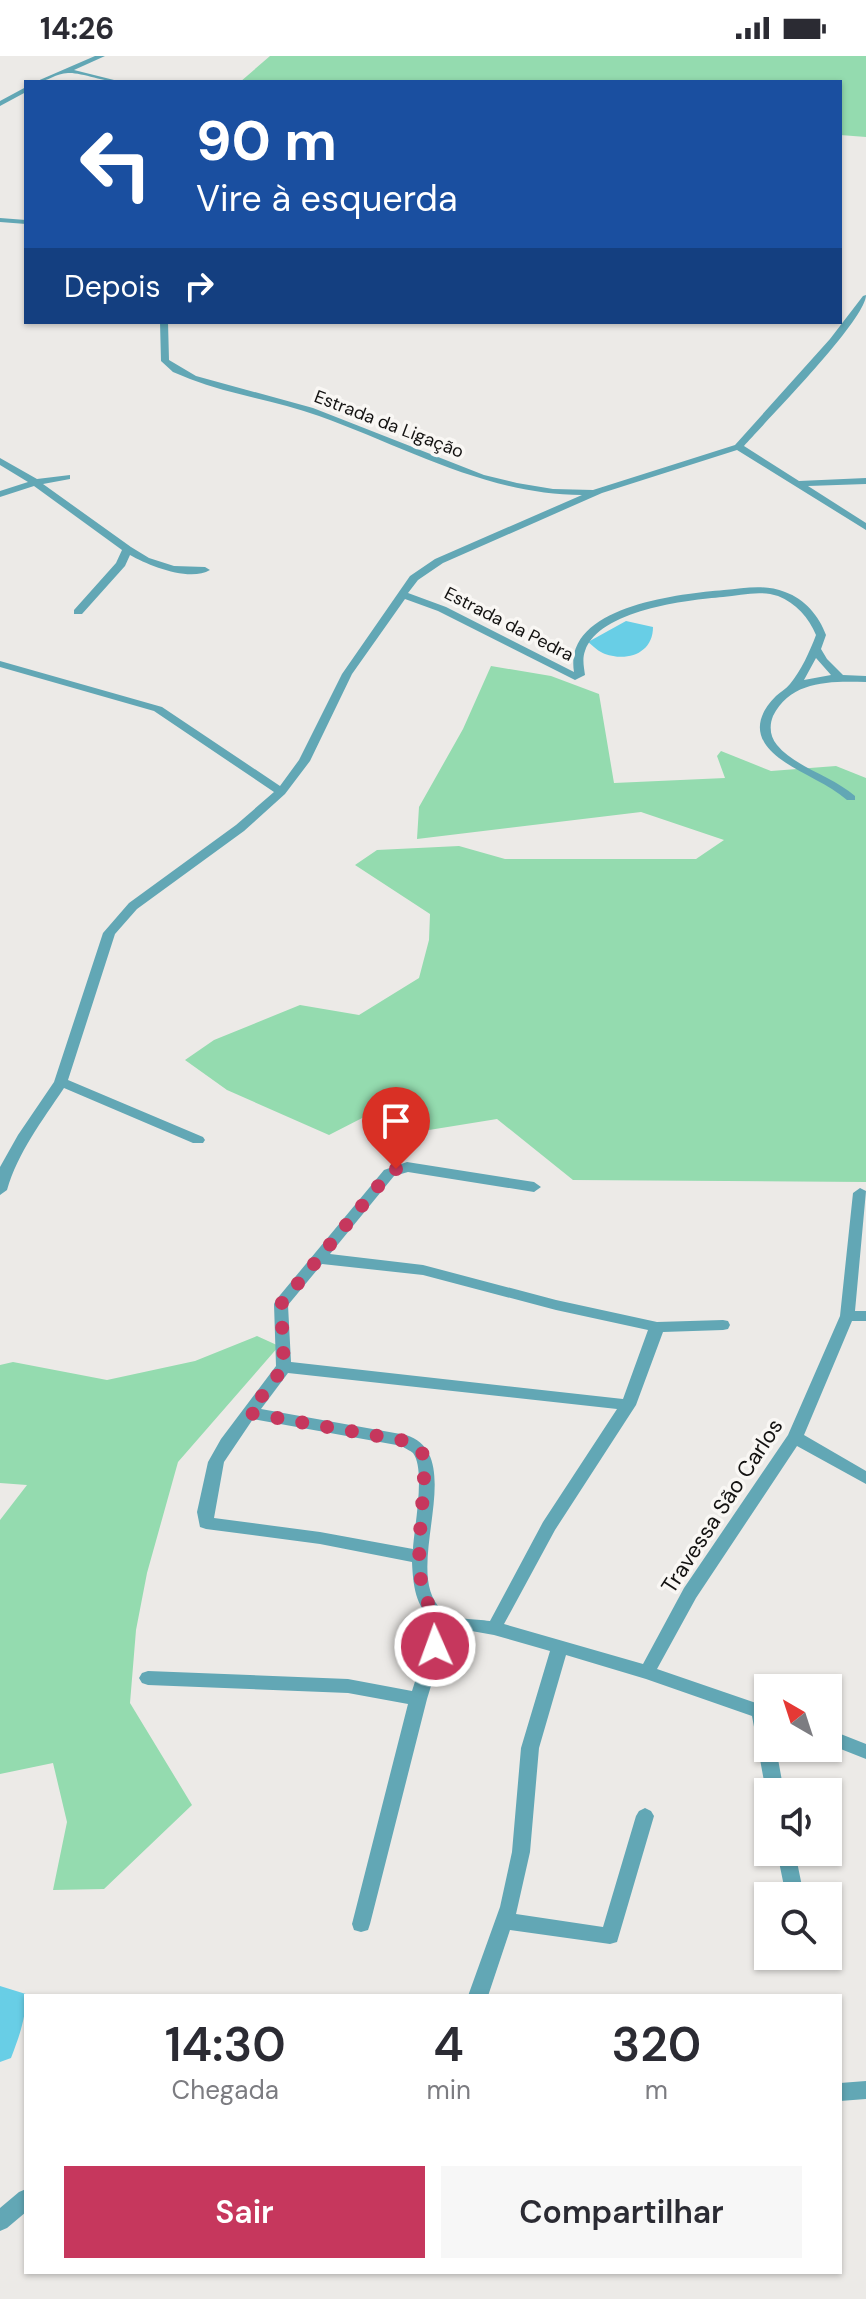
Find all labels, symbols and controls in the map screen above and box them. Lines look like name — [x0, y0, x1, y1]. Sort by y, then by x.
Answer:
text: 14:26 — [40, 9, 114, 48]
text: 90 m — [196, 104, 337, 177]
icon: left — [64, 112, 168, 216]
text: Vire à esquerda — [196, 175, 458, 222]
icon: right — [177, 264, 221, 308]
text: Depois — [64, 267, 161, 306]
street label: Estrada da Ligação — [311, 384, 467, 464]
street label: Estrada da Pedra — [440, 581, 578, 667]
pin — [362, 1087, 430, 1169]
icon: arrive — [374, 1099, 418, 1143]
street label: Travessa São Carlos — [655, 1413, 789, 1599]
position arrow — [393, 1604, 477, 1688]
north arrow — [754, 1674, 842, 1762]
map controls — [754, 1674, 842, 1970]
button: sound — [754, 1778, 842, 1866]
button: search — [754, 1882, 842, 1970]
text: 14:30 — [165, 2013, 286, 2076]
text: 4 — [433, 2013, 464, 2076]
text: 320 — [612, 2013, 701, 2076]
text: Chegada — [172, 2073, 279, 2107]
text: min — [427, 2073, 471, 2107]
text: m — [645, 2073, 668, 2107]
button: Sair — [64, 2166, 425, 2258]
button: Compartilhar — [441, 2166, 802, 2258]

